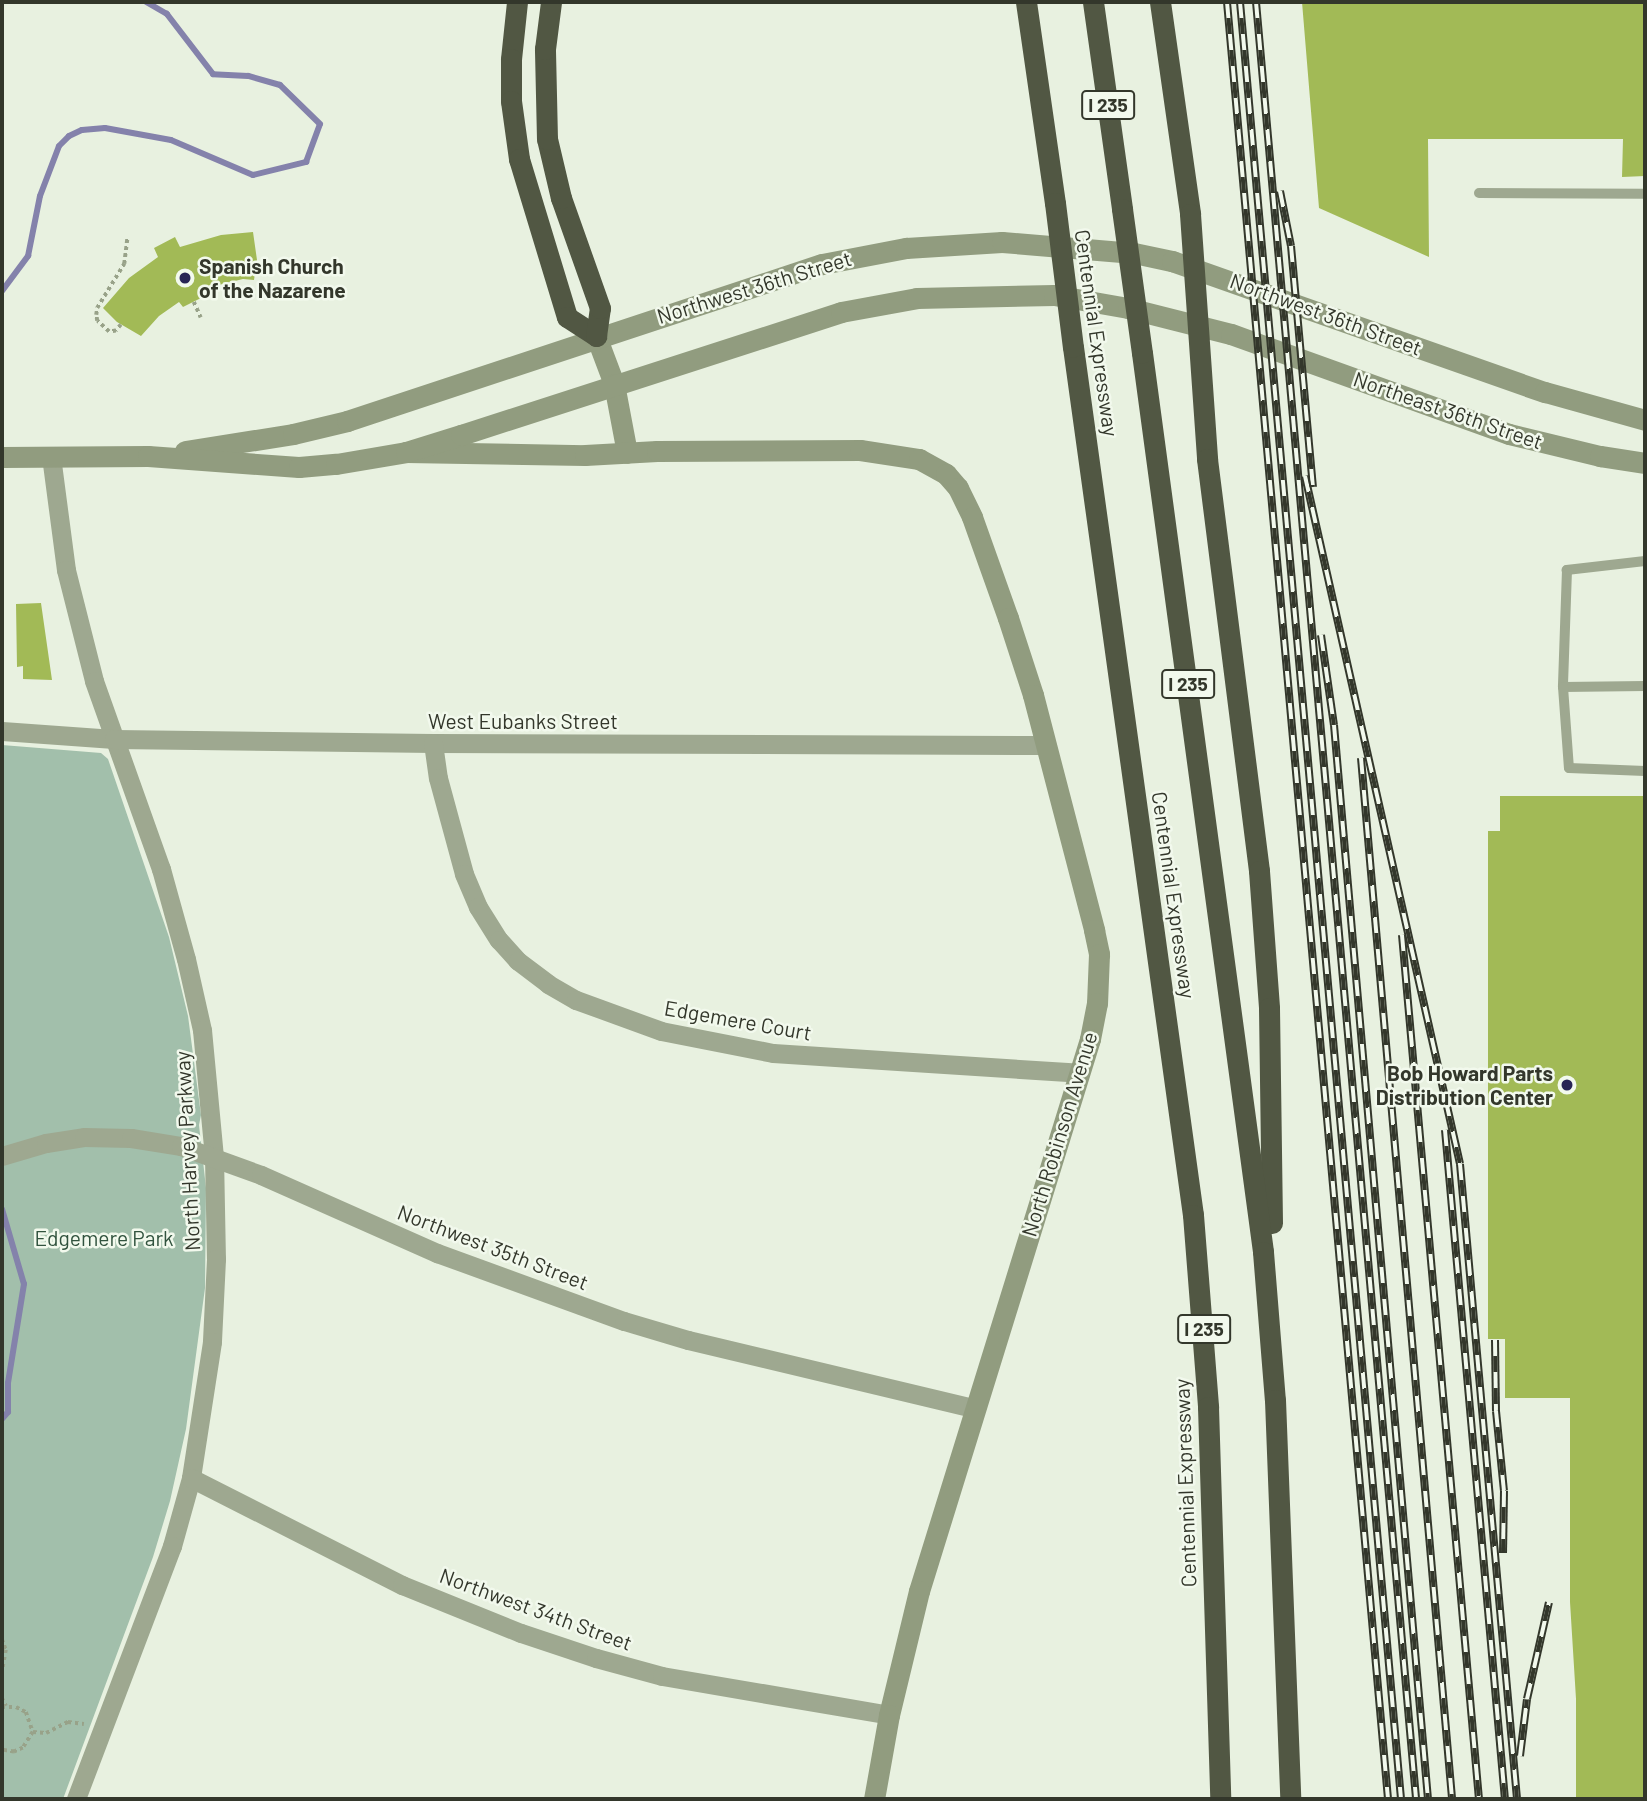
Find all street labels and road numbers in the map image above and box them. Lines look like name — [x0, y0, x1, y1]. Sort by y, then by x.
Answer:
road number: I 235 — [1080, 90, 1136, 120]
street label: Centennial Expressway — [1070, 228, 1124, 438]
street label: Northwest 36th Street — [654, 245, 854, 329]
street label: Northwest 36th Street — [1227, 268, 1425, 360]
street label: Northeast 36th Street — [1350, 366, 1546, 454]
road number: I 235 — [1160, 668, 1216, 699]
street label: West Eubanks Street — [428, 708, 618, 734]
street label: Centennial Expressway — [1147, 790, 1201, 1000]
street label: Edgemere Court — [662, 995, 814, 1045]
street label: North Robinson Avenue — [1016, 1029, 1102, 1239]
street label: North Harvey Parkway — [169, 1050, 205, 1252]
street label: Northwest 35th Street — [394, 1199, 592, 1295]
road number: I 235 — [1176, 1314, 1232, 1344]
street label: Centennial Expressway — [1169, 1378, 1201, 1588]
street label: Northwest 34th Street — [436, 1562, 636, 1656]

